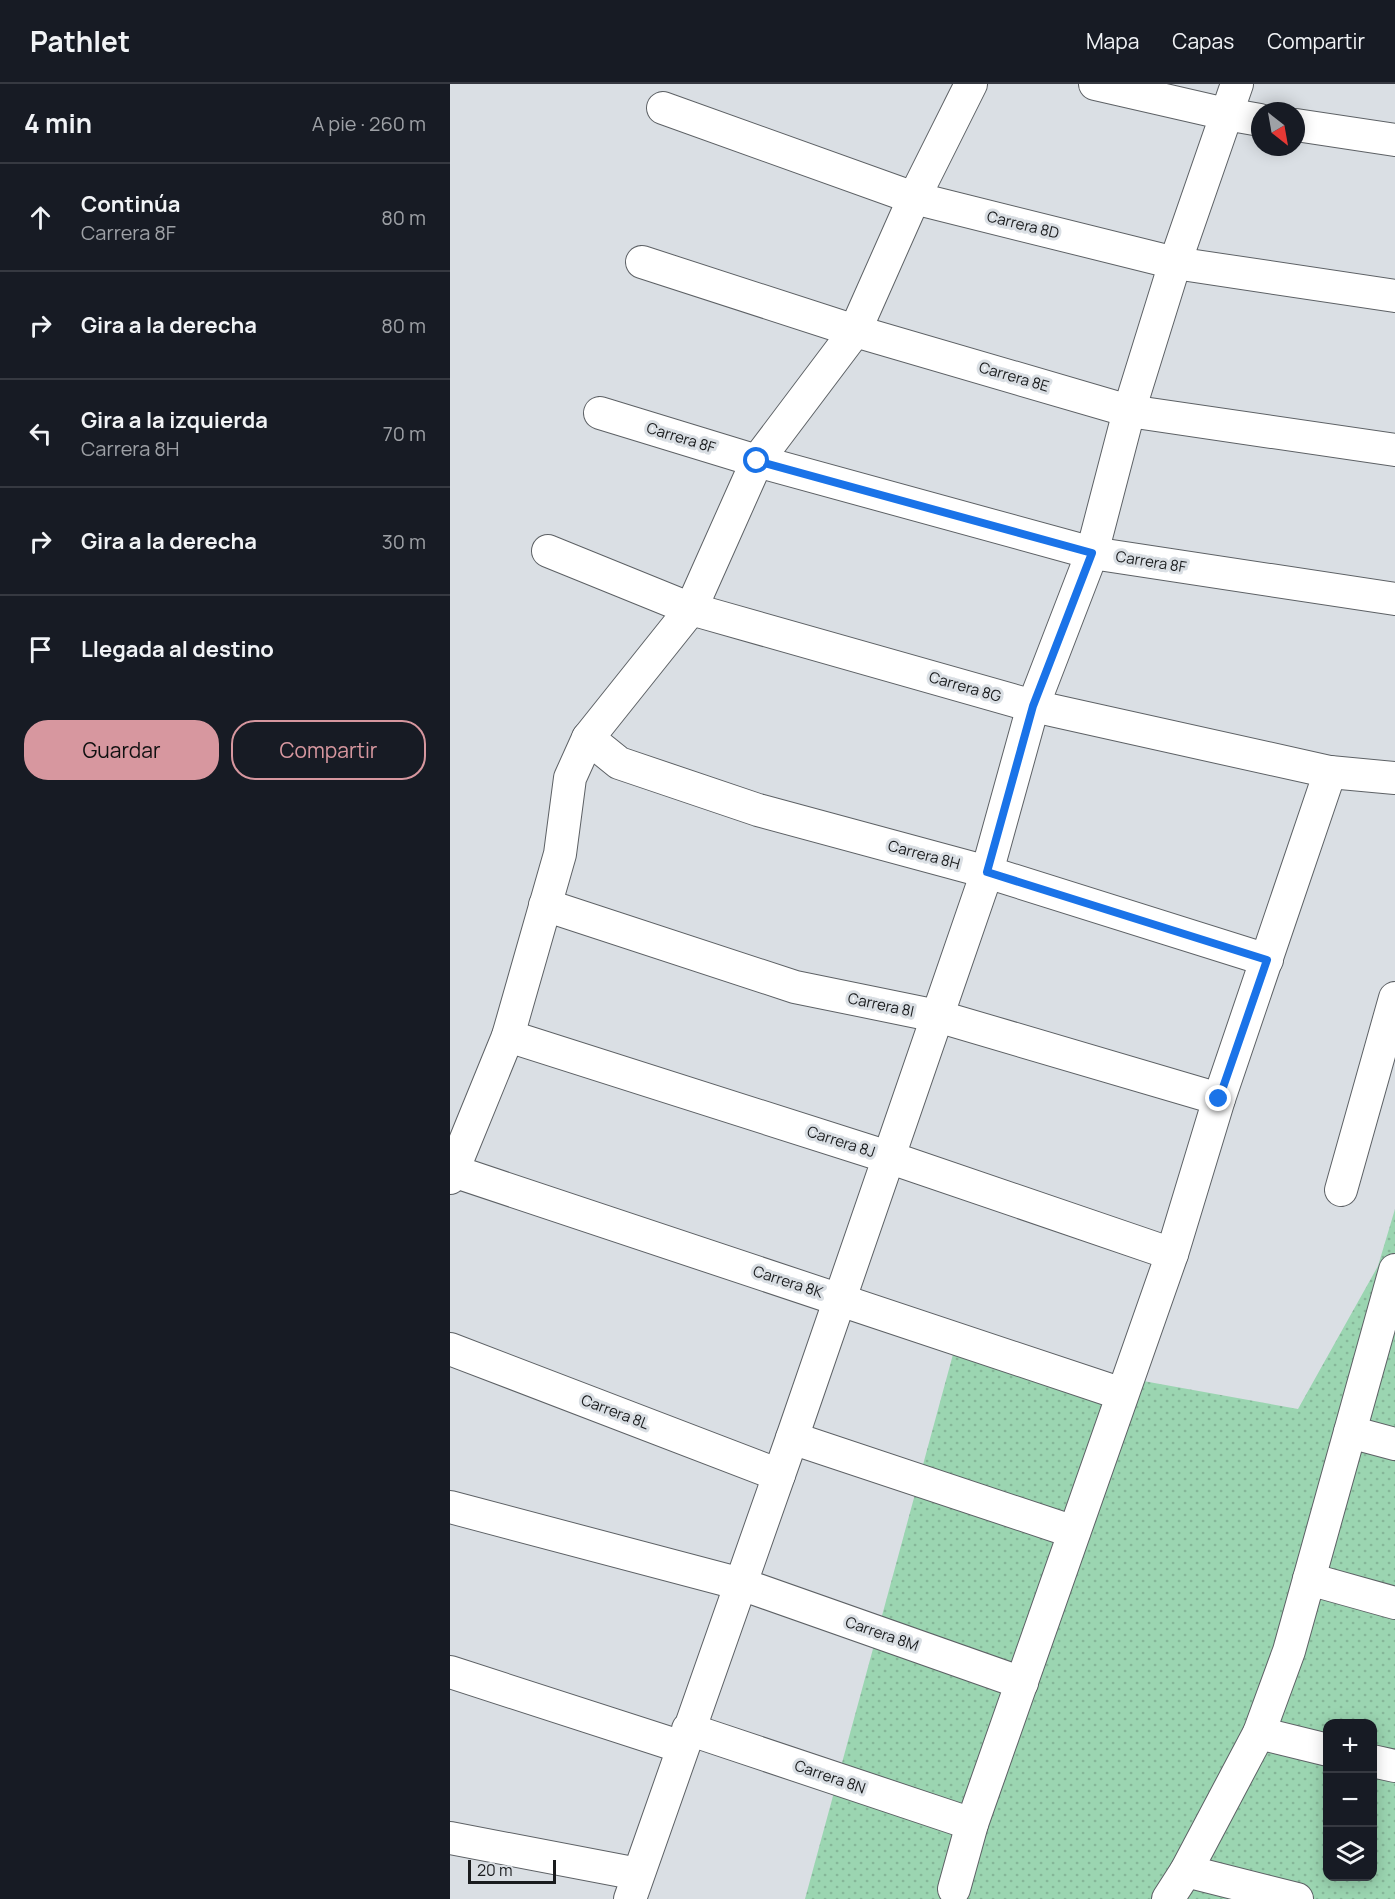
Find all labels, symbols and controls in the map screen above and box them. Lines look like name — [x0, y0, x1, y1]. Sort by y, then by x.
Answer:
text: Pathlet — [30, 22, 130, 60]
text: Mapa — [1086, 27, 1139, 55]
text: Capas — [1172, 27, 1234, 55]
text: Compartir — [1267, 27, 1365, 55]
north arrow — [1251, 102, 1305, 156]
text: 4 min — [24, 105, 92, 141]
text: A pie · 260 m — [312, 110, 426, 137]
text: Continúa — [81, 189, 181, 219]
icon: ahead — [24, 201, 57, 234]
text: 80 m — [381, 204, 426, 231]
street label: Carrera 8D — [985, 205, 1061, 244]
text: Carrera 8F — [81, 219, 176, 246]
icon: right — [24, 309, 57, 342]
text: Gira a la derecha — [81, 310, 257, 340]
text: 80 m — [381, 312, 426, 339]
street label: Carrera 8E — [977, 356, 1052, 397]
text: Gira a la izquierda — [81, 405, 268, 435]
icon: left — [24, 417, 57, 450]
street label: Carrera 8F — [644, 417, 719, 458]
text: 70 m — [383, 420, 426, 447]
text: Carrera 8H — [81, 435, 180, 462]
route start — [743, 447, 769, 473]
icon: right — [24, 525, 57, 558]
text: Gira a la derecha — [81, 526, 257, 556]
text: 30 m — [382, 528, 426, 555]
street label: Carrera 8F — [1114, 546, 1188, 578]
icon: arrive — [24, 633, 57, 666]
text: Llegada al destino — [81, 634, 274, 664]
street label: Carrera 8G — [927, 666, 1004, 707]
button: Guardar — [24, 720, 219, 780]
button: Compartir — [231, 720, 426, 780]
street label: Carrera 8H — [886, 835, 963, 874]
street label: Carrera 8I — [846, 987, 916, 1022]
route end — [1205, 1085, 1231, 1111]
street label: Carrera 8J — [804, 1121, 878, 1162]
street label: Carrera 8K — [750, 1260, 826, 1303]
street label: Carrera 8L — [578, 1389, 653, 1434]
street label: Carrera 8M — [843, 1611, 922, 1656]
map controls — [1323, 1719, 1377, 1881]
button: + — [1323, 1719, 1377, 1773]
street label: Carrera 8N — [792, 1755, 869, 1798]
button: − — [1323, 1773, 1377, 1827]
button: layers — [1323, 1827, 1377, 1881]
scale bar — [468, 1857, 556, 1884]
text: 20 m — [477, 1859, 513, 1881]

